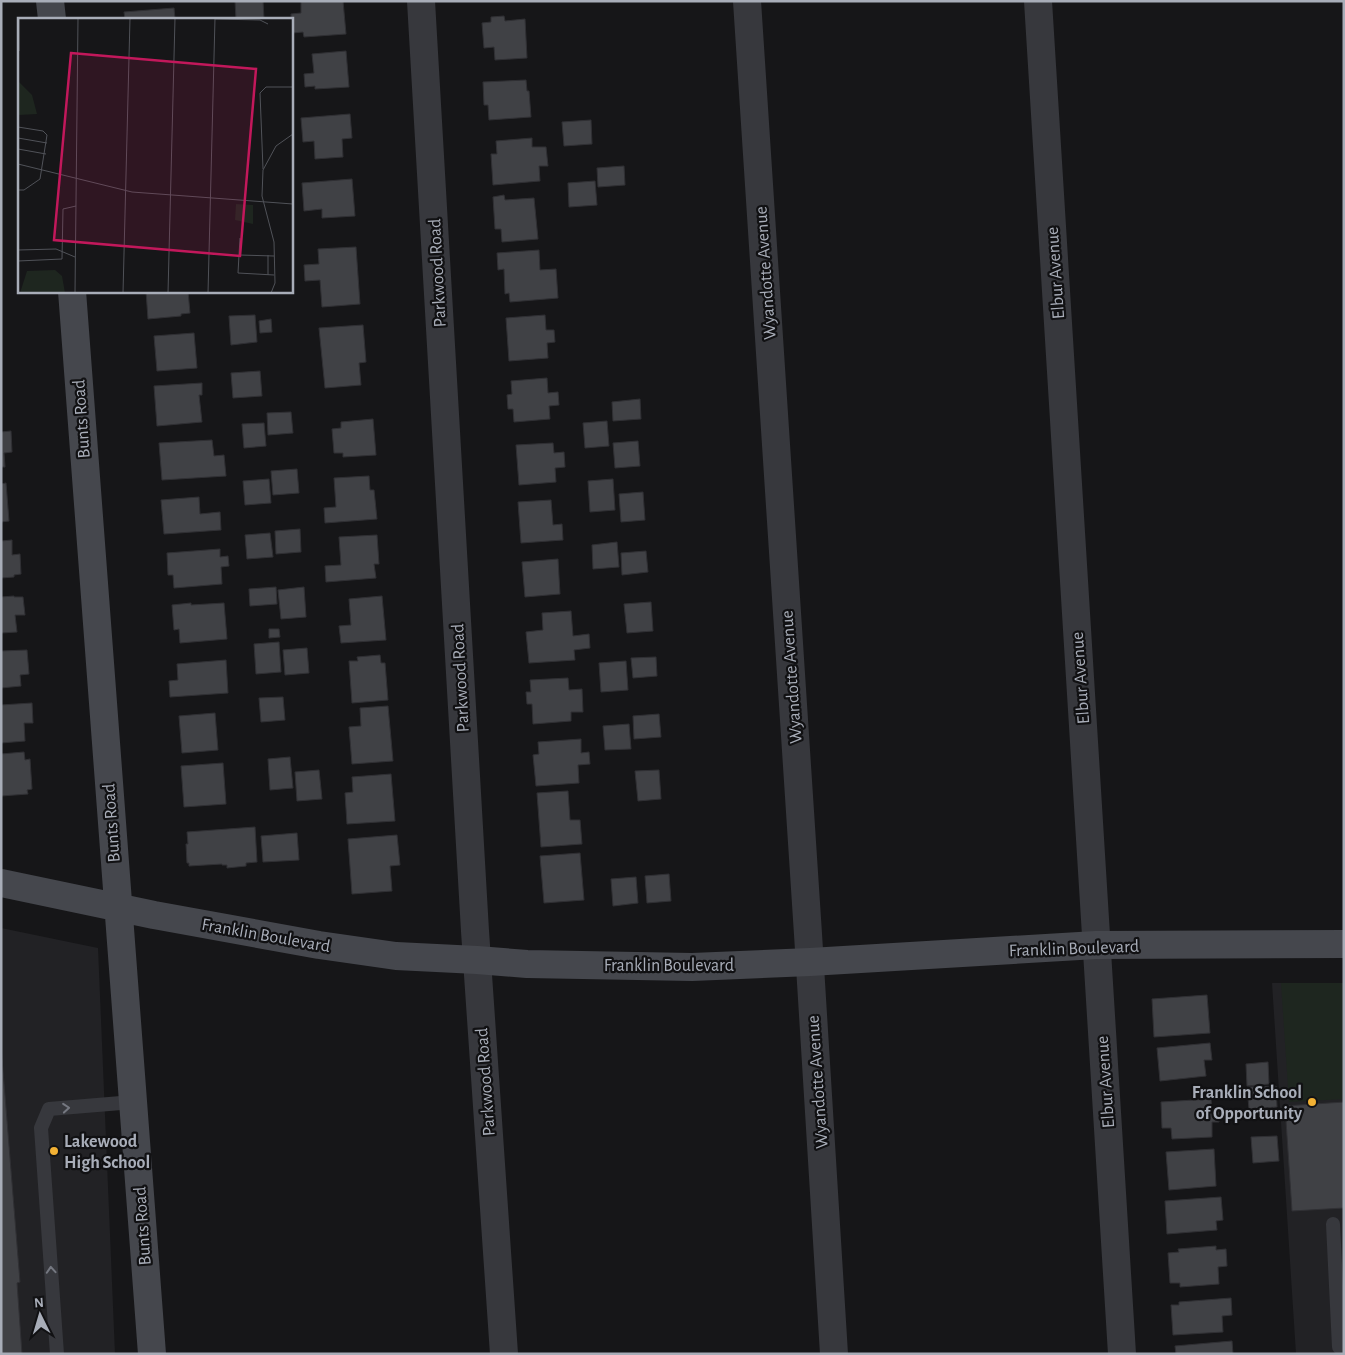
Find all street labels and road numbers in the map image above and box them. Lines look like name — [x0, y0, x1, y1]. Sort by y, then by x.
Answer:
street label: Wyandotte Avenue — [752, 206, 780, 340]
street label: Parkwood Road — [426, 218, 450, 328]
street label: Elbur Avenue — [1044, 226, 1068, 320]
street label: Bunts Road — [70, 379, 94, 459]
street label: Wyandotte Avenue — [778, 610, 806, 744]
street label: Parkwood Road — [449, 623, 473, 733]
street label: Elbur Avenue — [1069, 631, 1093, 725]
street label: Bunts Road — [100, 783, 124, 863]
street label: Franklin Boulevard — [200, 916, 332, 956]
street label: Franklin Boulevard — [1009, 938, 1139, 960]
street label: Franklin Boulevard — [604, 957, 734, 975]
street label: Wyandotte Avenue — [804, 1015, 832, 1149]
street label: Parkwood Road — [473, 1027, 499, 1137]
street label: Elbur Avenue — [1094, 1035, 1118, 1129]
street label: Bunts Road — [131, 1186, 155, 1266]

